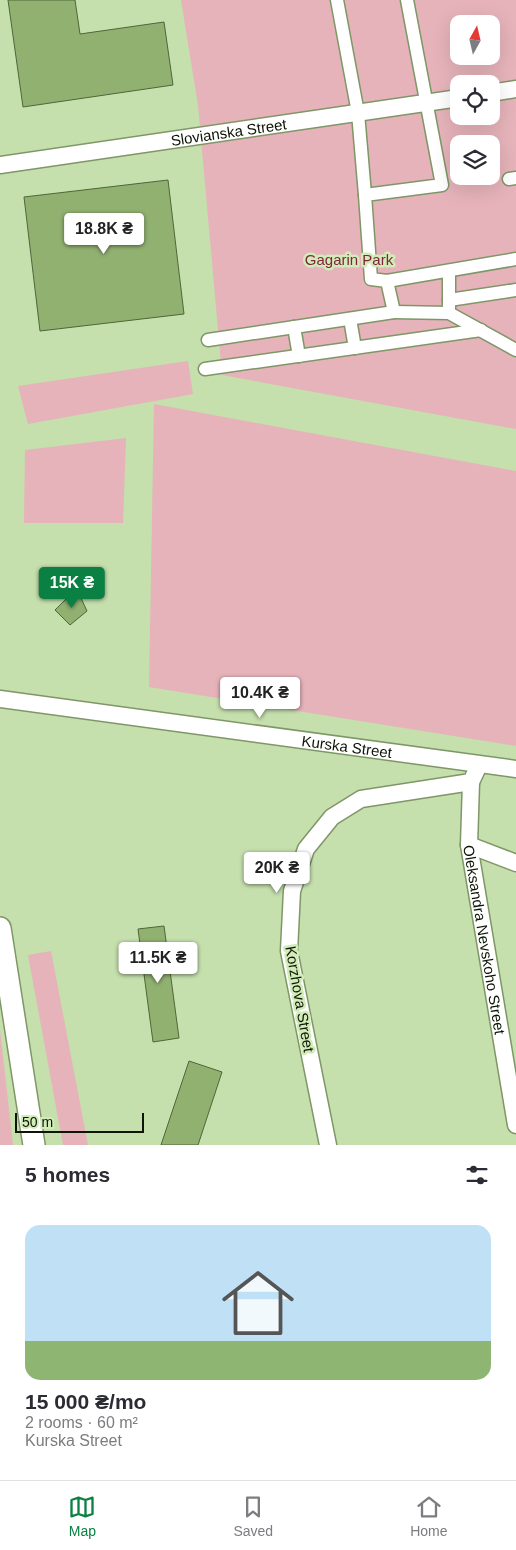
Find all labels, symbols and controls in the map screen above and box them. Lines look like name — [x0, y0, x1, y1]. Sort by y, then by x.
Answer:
north arrow — [450, 15, 500, 65]
map controls — [450, 15, 500, 185]
button: locate — [450, 75, 500, 125]
street label: Slovianska Street — [170, 115, 288, 148]
button: layers — [450, 135, 500, 185]
pin: 18.8K ₴ — [58, 212, 150, 255]
text: 18.8K ₴ — [75, 220, 133, 237]
park label: Gagarin Park — [305, 251, 394, 268]
pin: 15K ₴ — [37, 566, 107, 609]
text: 15K ₴ — [50, 574, 94, 591]
pin: 10.4K ₴ — [214, 676, 306, 719]
text: 10.4K ₴ — [231, 684, 289, 701]
street label: Kurska Street — [301, 732, 394, 761]
street label: Oleksandra Nevskoho Street — [461, 844, 509, 1036]
pin: 20K ₴ — [242, 852, 312, 894]
text: 20K ₴ — [255, 859, 299, 876]
pin: 11.5K ₴ — [112, 942, 204, 984]
street label: Korzhova Street — [282, 945, 318, 1054]
text: 11.5K ₴ — [130, 949, 186, 966]
scale bar — [15, 1110, 144, 1133]
text: 50 m — [22, 1114, 53, 1130]
icon: filters — [463, 1161, 491, 1189]
text: 5 homes — [25, 1163, 110, 1186]
icon: home — [213, 1258, 303, 1348]
text: 15 000 ₴/mo — [25, 1390, 146, 1413]
text: 2 rooms · 60 m² — [25, 1414, 138, 1431]
text: Kurska Street — [25, 1432, 122, 1449]
tab: Map — [68, 1493, 96, 1539]
tab: Saved — [233, 1493, 273, 1539]
tab: Home — [410, 1493, 447, 1539]

